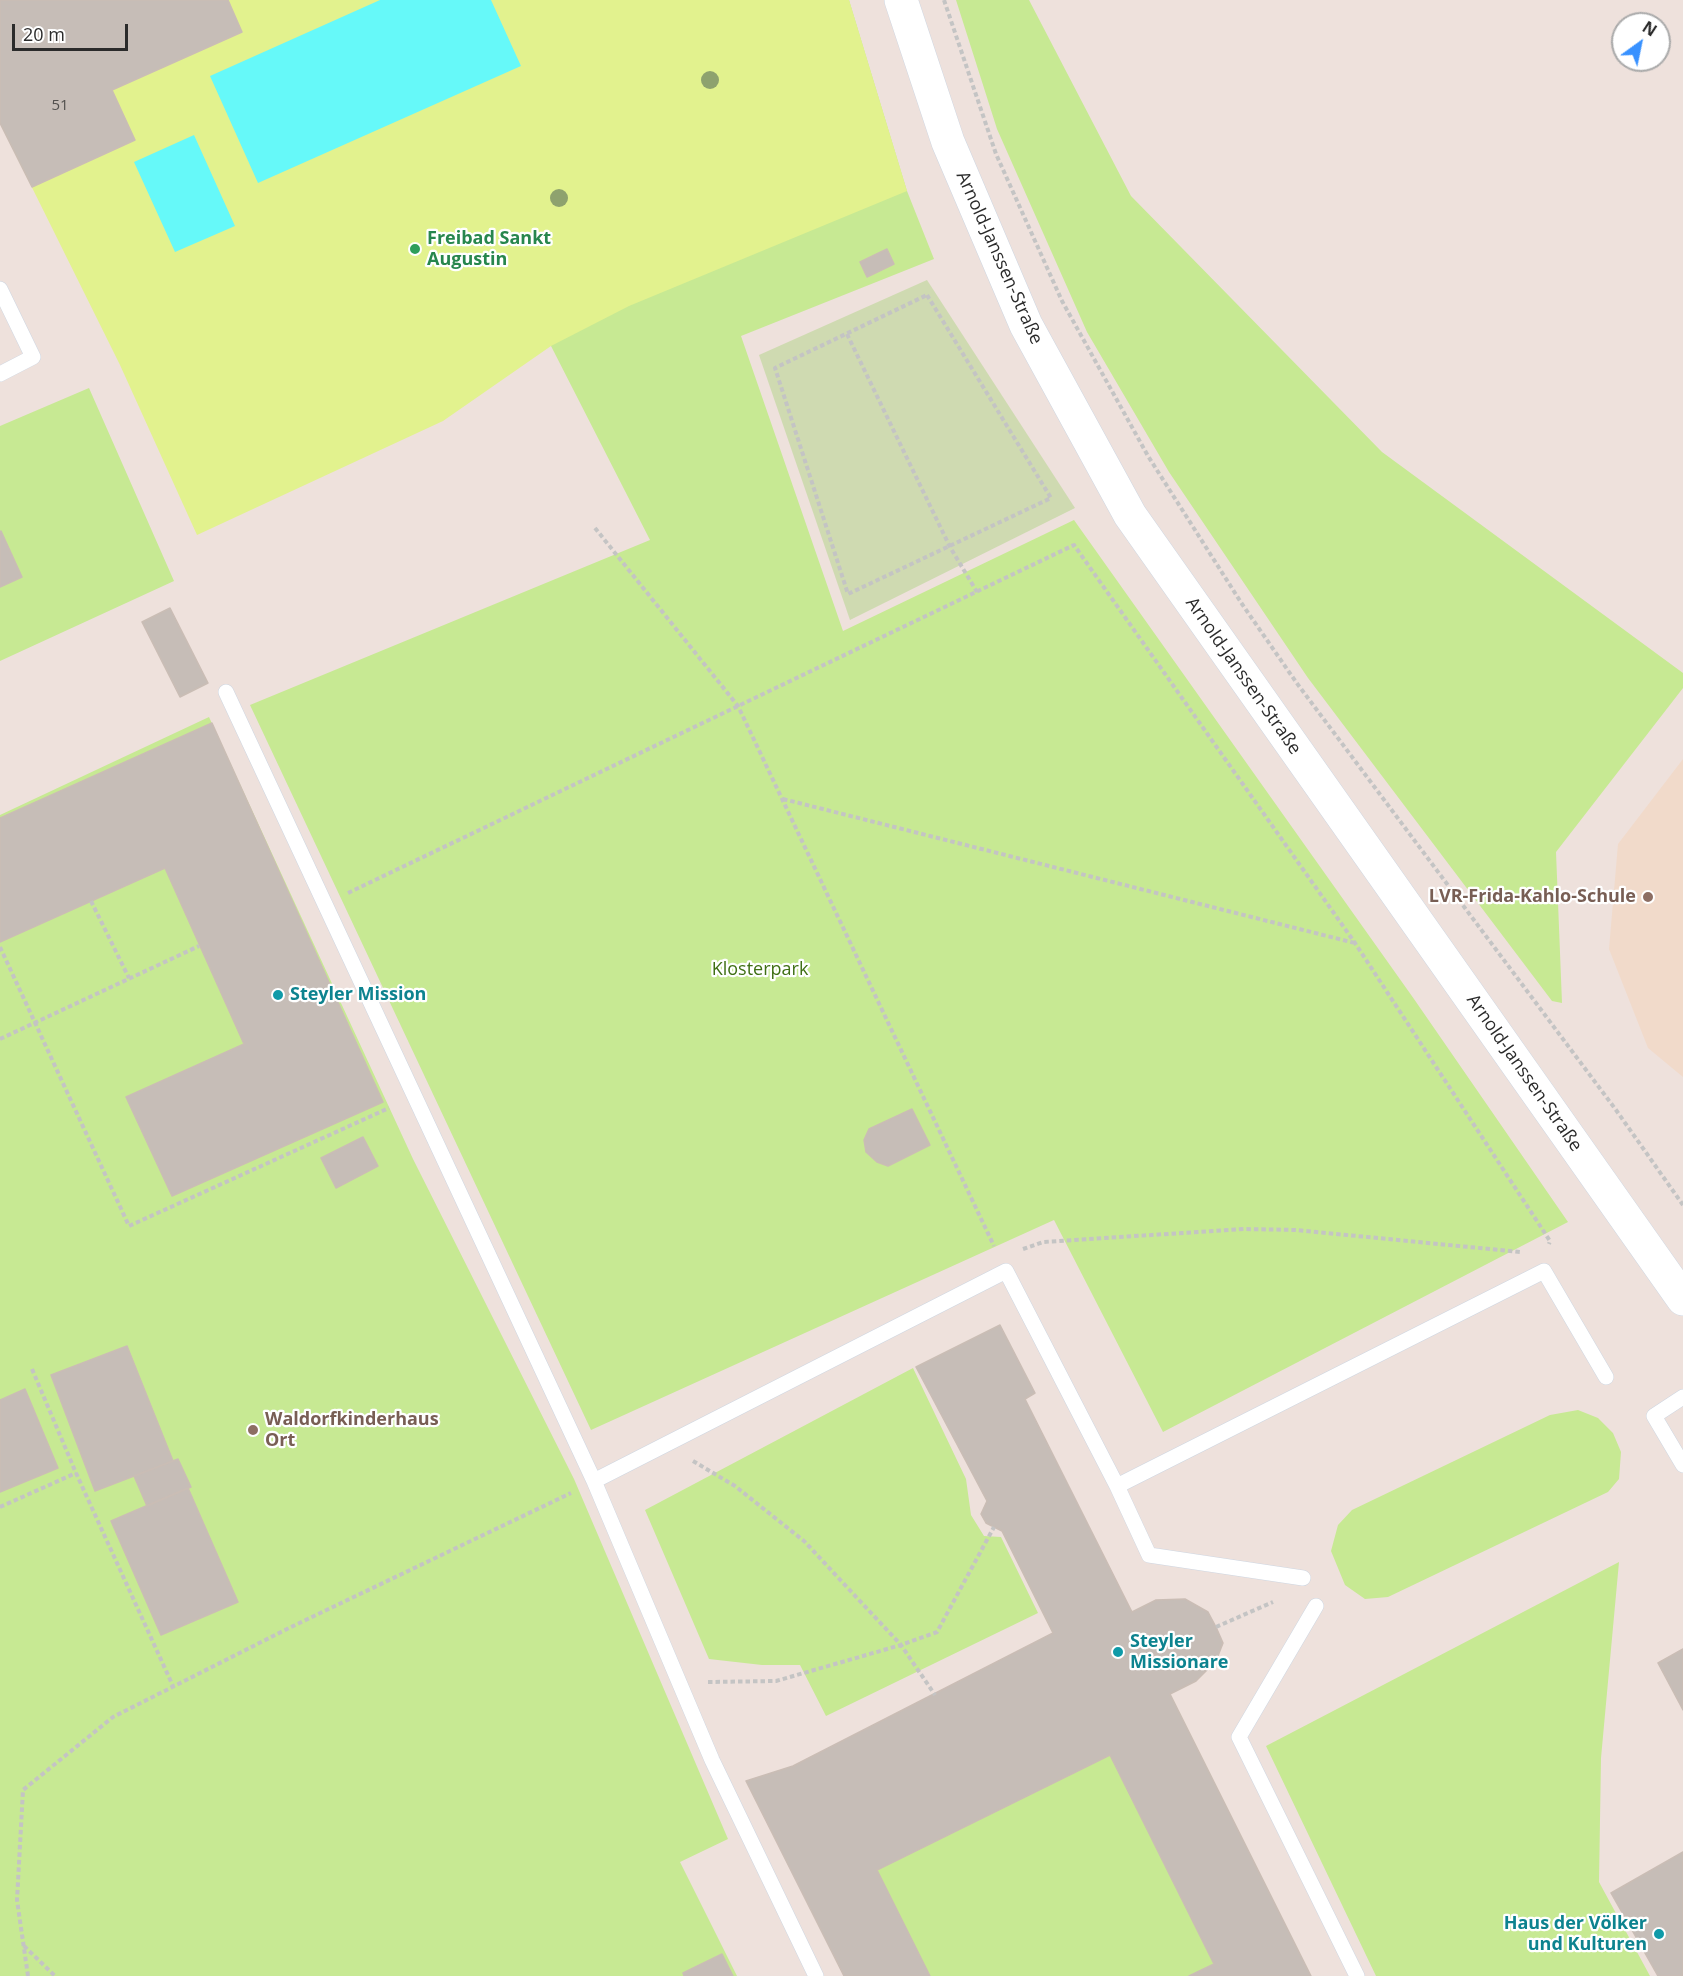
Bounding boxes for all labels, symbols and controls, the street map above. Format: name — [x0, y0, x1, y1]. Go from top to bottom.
scale bar — [15, 12, 130, 50]
north arrow — [1611, 12, 1671, 72]
text: N — [1638, 16, 1661, 41]
text: 20 m — [23, 22, 65, 46]
house number: 51 — [51, 97, 69, 115]
street label: Arnold-Janssen-Straße — [951, 168, 1047, 348]
place label: Freibad Sankt Augustin — [427, 228, 551, 270]
marker: Freibad Sankt Augustin — [408, 242, 422, 256]
street label: Arnold-Janssen-Straße — [1181, 593, 1305, 759]
place label: LVR-Frida-Kahlo-Schule — [1429, 886, 1636, 908]
marker: LVR-Frida-Kahlo-Schule — [1641, 890, 1655, 904]
park label: Klosterpark — [712, 959, 808, 981]
place label: Steyler Mission — [290, 984, 426, 1006]
marker: Steyler Mission — [271, 988, 285, 1002]
street label: Arnold-Janssen-Straße — [1462, 990, 1586, 1156]
place label: Waldorfkinderhaus Ort — [265, 1409, 439, 1452]
marker: Waldorfkinderhaus Ort — [246, 1423, 260, 1437]
place label: Steyler Missionare — [1130, 1631, 1229, 1674]
marker: Steyler Missionare — [1111, 1645, 1125, 1659]
place label: Haus der Völker und Kulturen — [1504, 1913, 1647, 1956]
marker: Haus der Völker und Kulturen — [1652, 1927, 1666, 1941]

